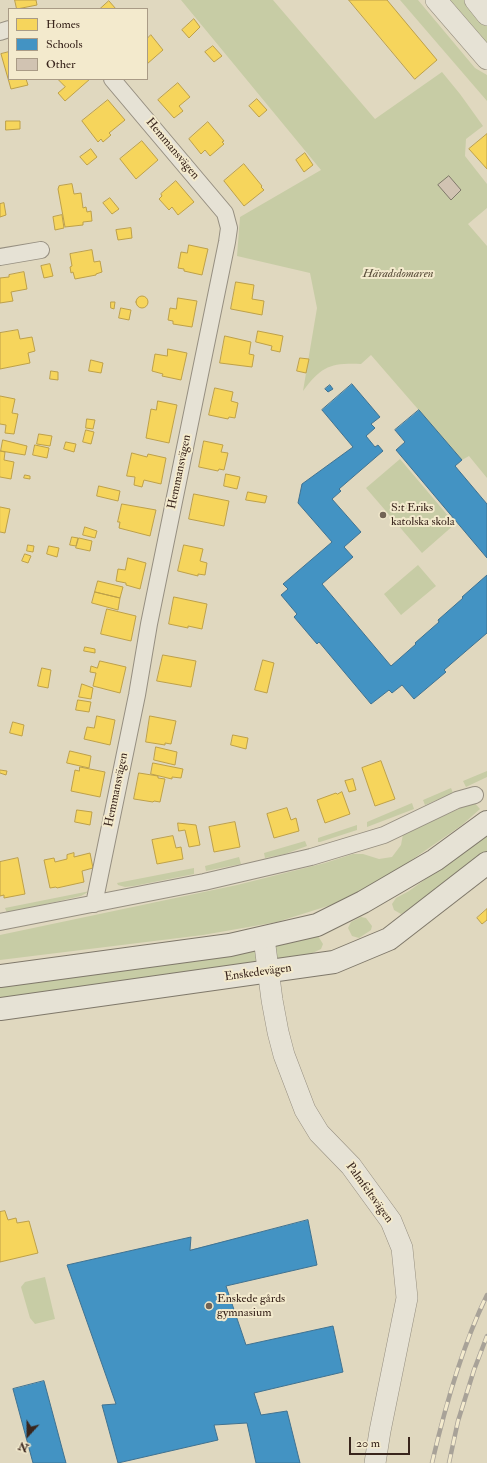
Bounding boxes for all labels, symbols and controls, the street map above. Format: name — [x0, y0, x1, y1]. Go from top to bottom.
legend — [8, 8, 148, 80]
text: Homes — [46, 17, 80, 32]
text: Schools — [46, 37, 83, 52]
text: Other — [46, 57, 75, 72]
street label: Hemmansvägen — [142, 115, 202, 183]
park label: Häradsdomaren — [363, 267, 433, 281]
street label: Hemmansvägen — [165, 433, 195, 511]
place label: S:t Eriks katolska skola — [391, 501, 455, 529]
marker: S:t Eriks katolska skola — [378, 510, 388, 520]
street label: Hemmansvägen — [102, 751, 132, 829]
street label: Enskedevägen — [224, 961, 292, 985]
street label: Palmfeltsvägen — [342, 1160, 396, 1226]
place label: Enskede gårds gymnasium — [217, 1292, 285, 1320]
marker: Enskede gårds gymnasium — [204, 1301, 214, 1311]
north arrow — [8, 1415, 48, 1455]
scale bar — [351, 1429, 412, 1455]
text: 20 m — [356, 1436, 380, 1451]
text: N — [17, 1439, 30, 1455]

